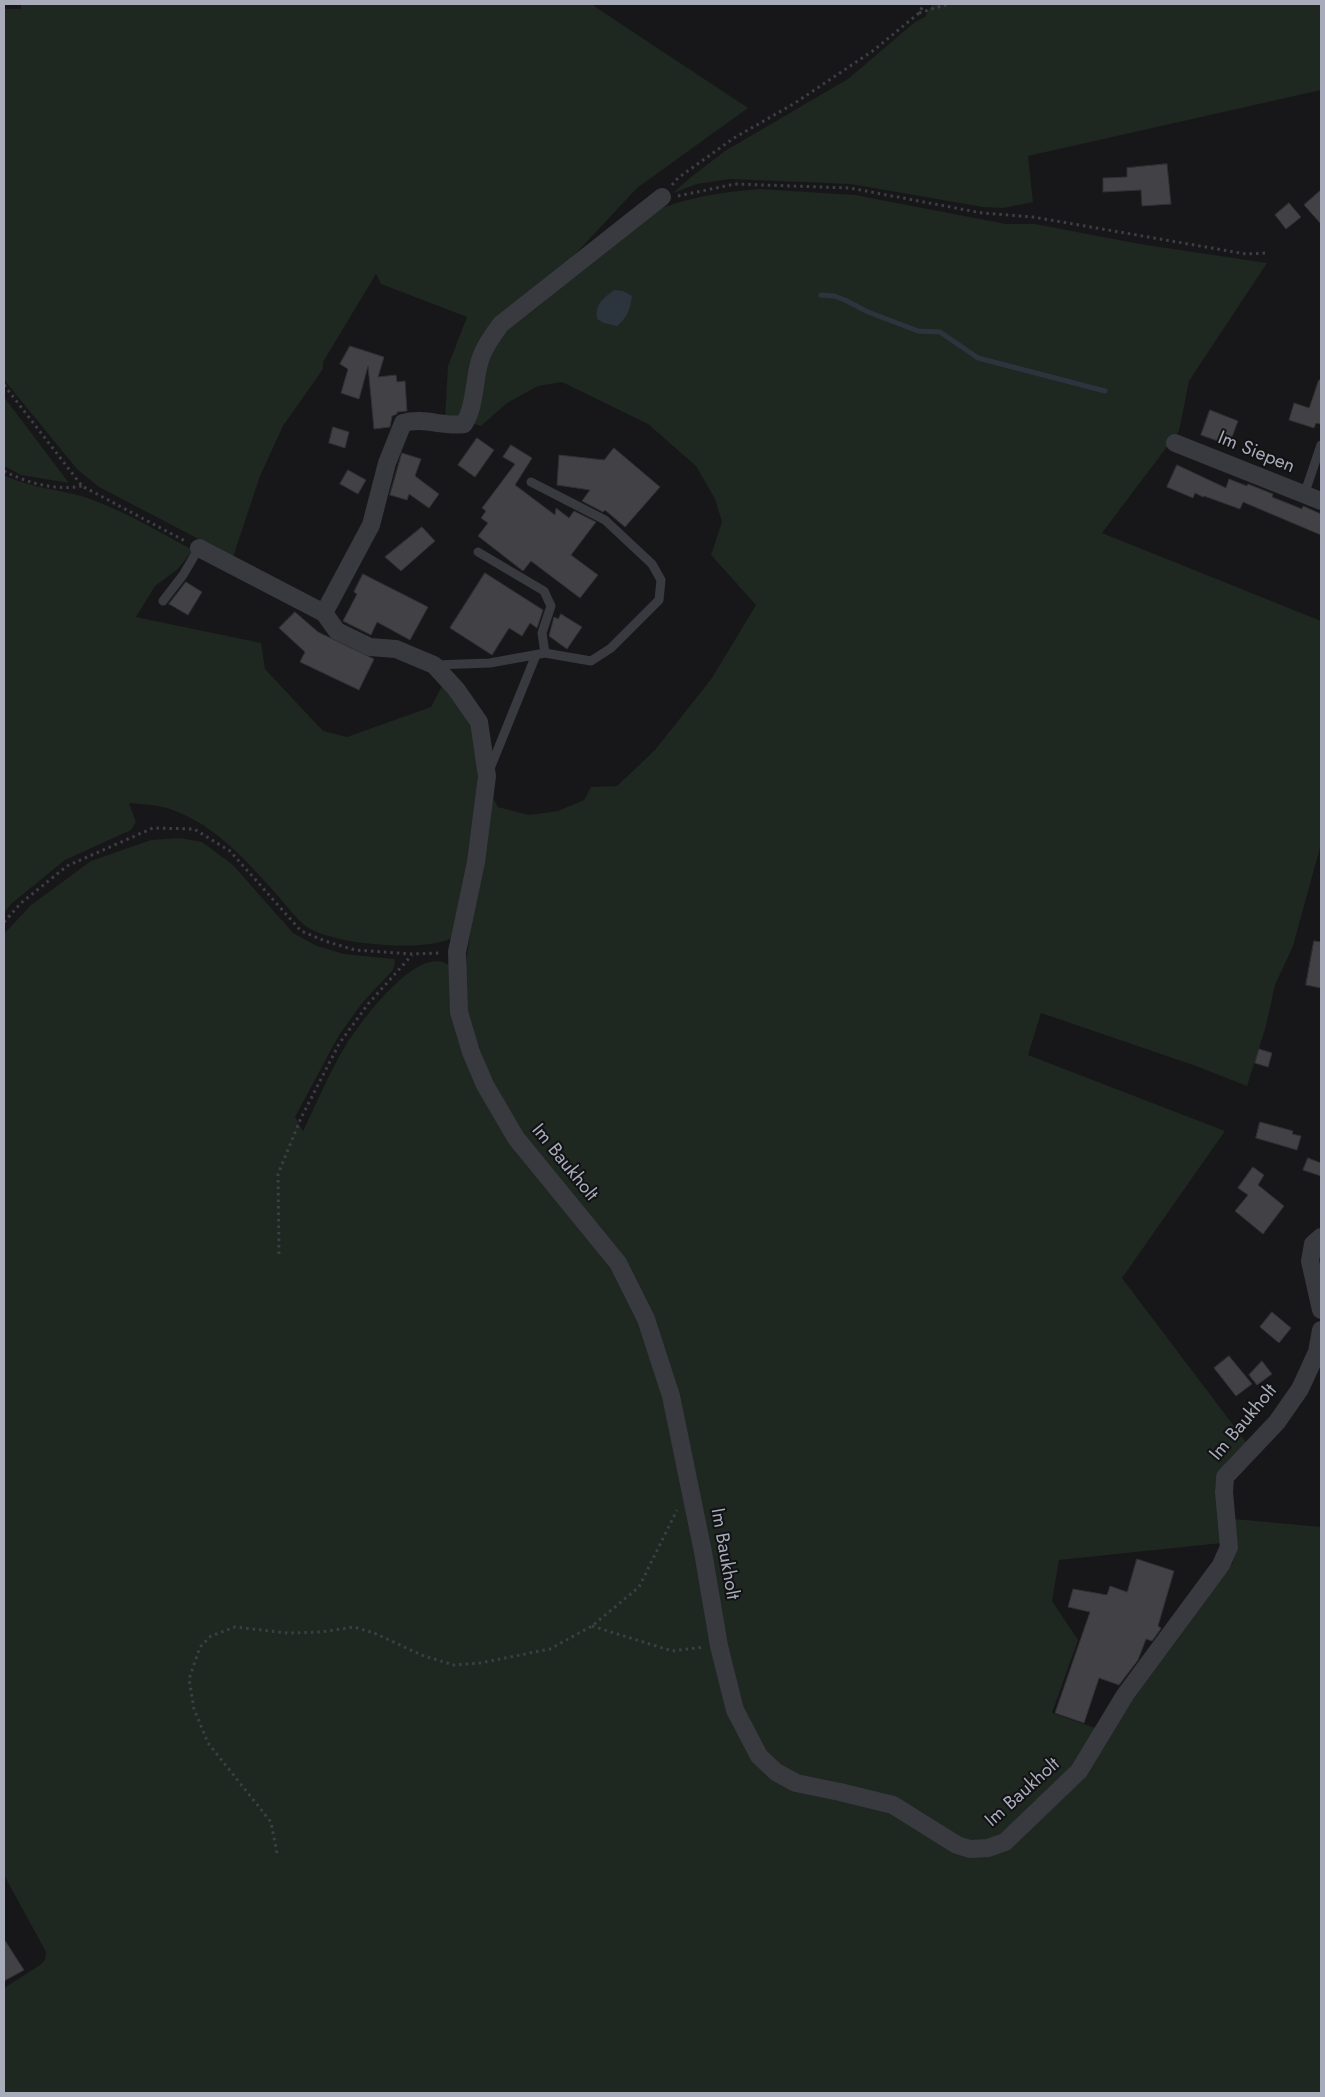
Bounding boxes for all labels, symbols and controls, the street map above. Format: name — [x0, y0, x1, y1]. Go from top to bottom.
street label: Im Siepen — [1214, 427, 1298, 479]
street label: Im Baukholt — [526, 1120, 602, 1206]
street label: Im Baukholt — [1206, 1380, 1282, 1466]
street label: Im Baukholt — [705, 1506, 743, 1602]
street label: Im Baukholt — [981, 1754, 1065, 1832]

